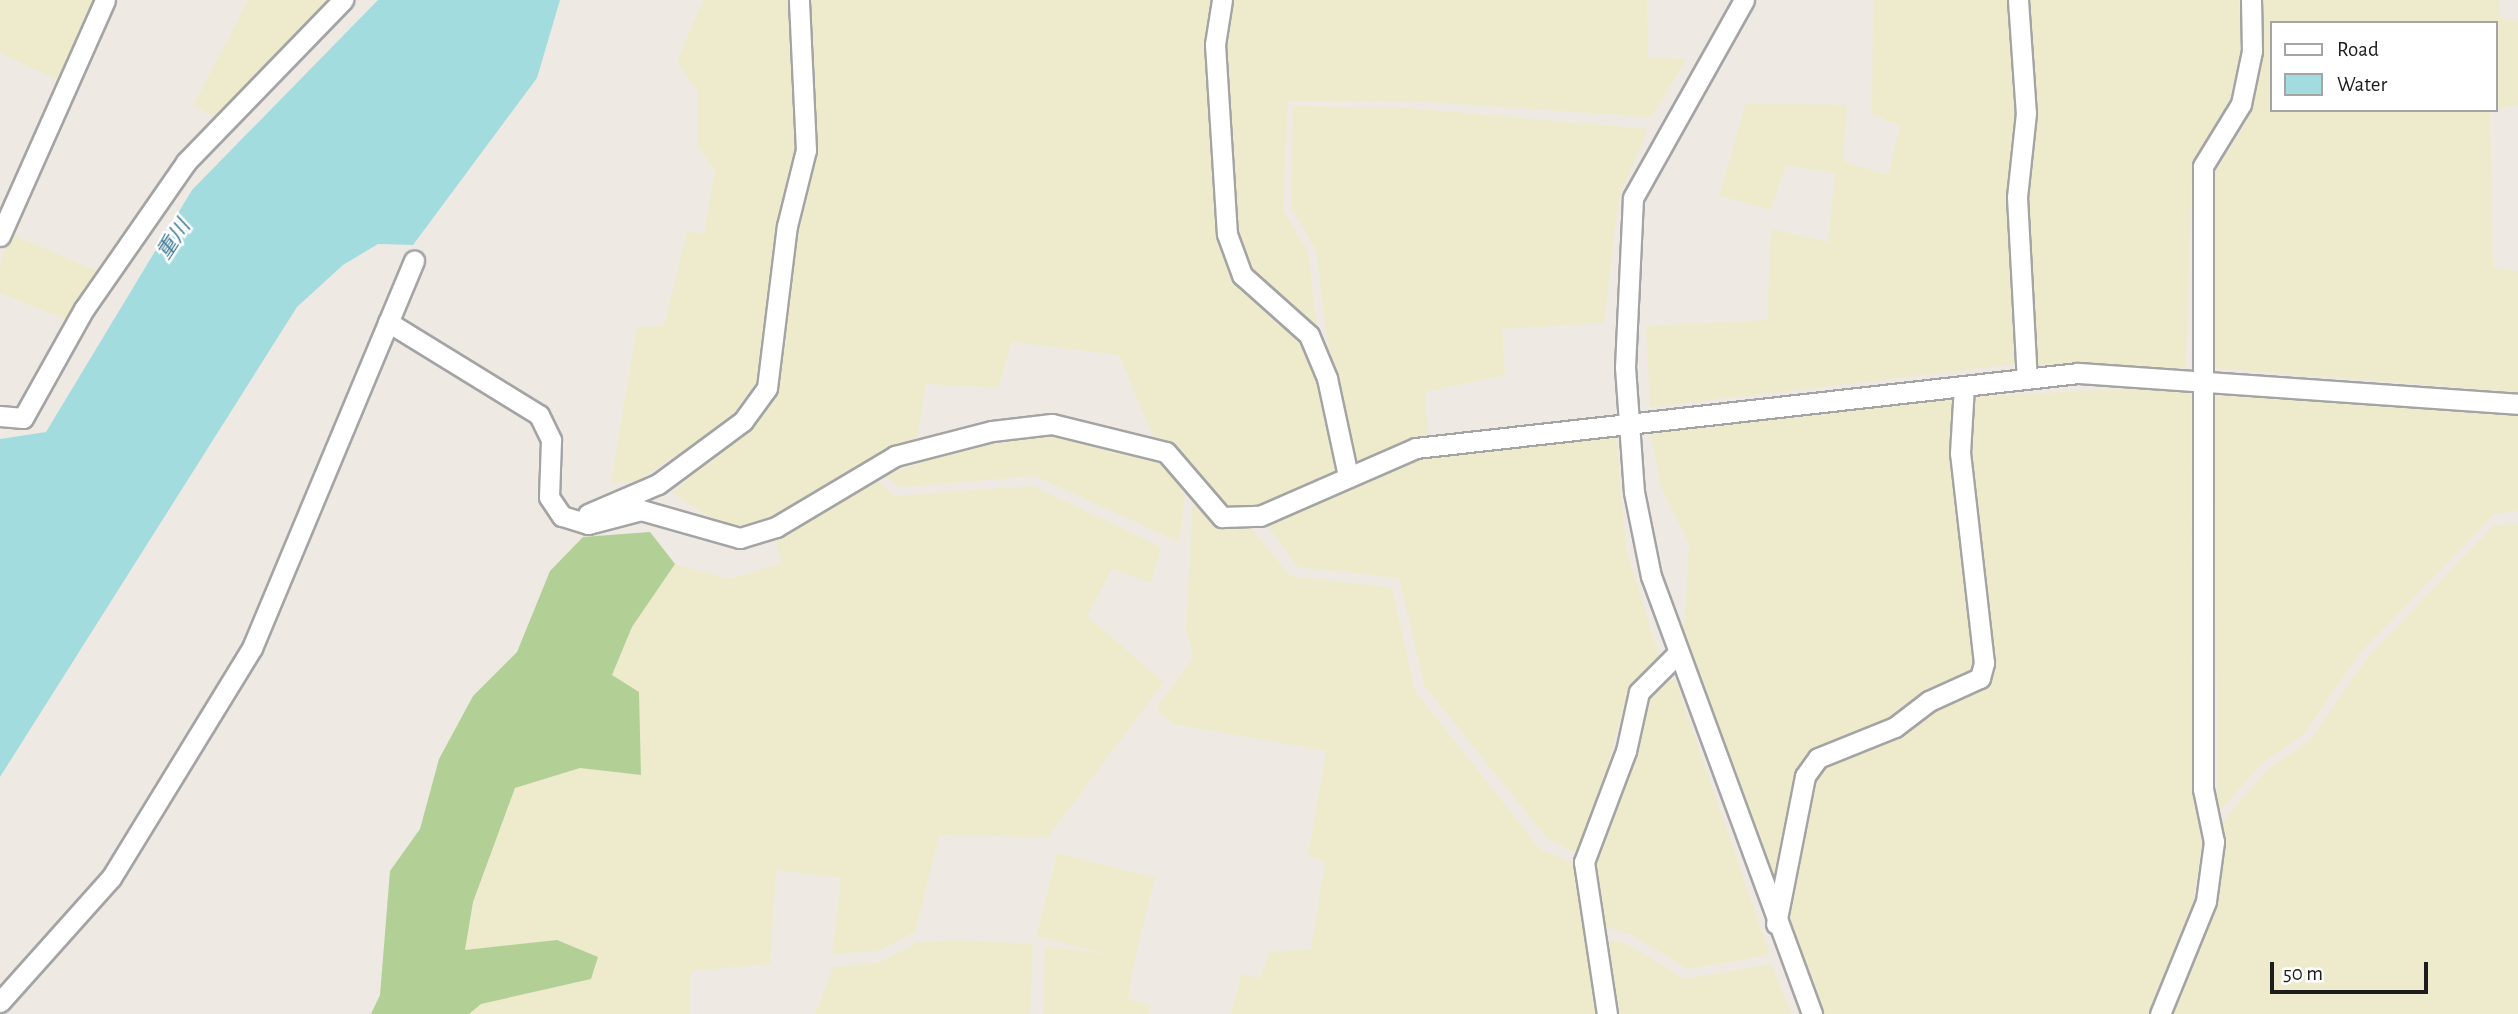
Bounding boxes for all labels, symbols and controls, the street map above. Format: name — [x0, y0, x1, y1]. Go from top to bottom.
legend — [2270, 21, 2497, 112]
text: Road — [2337, 39, 2379, 60]
text: Water — [2337, 74, 2387, 95]
water label: 重川 — [152, 216, 196, 264]
scale bar — [2273, 948, 2430, 992]
text: 50 m — [2283, 963, 2323, 984]

